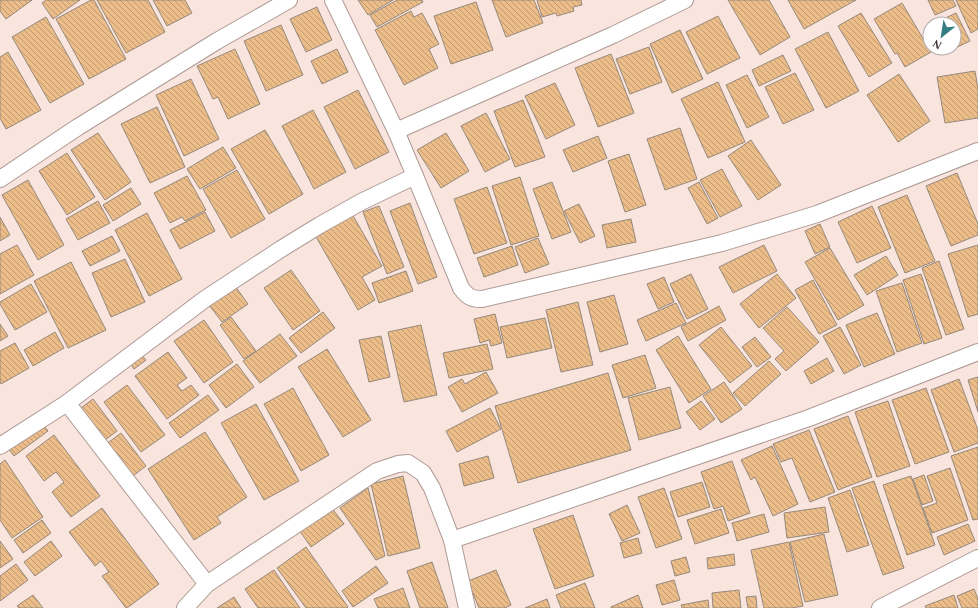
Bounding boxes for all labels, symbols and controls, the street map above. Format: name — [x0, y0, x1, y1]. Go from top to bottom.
north arrow — [922, 16, 962, 56]
text: N — [931, 37, 943, 52]

